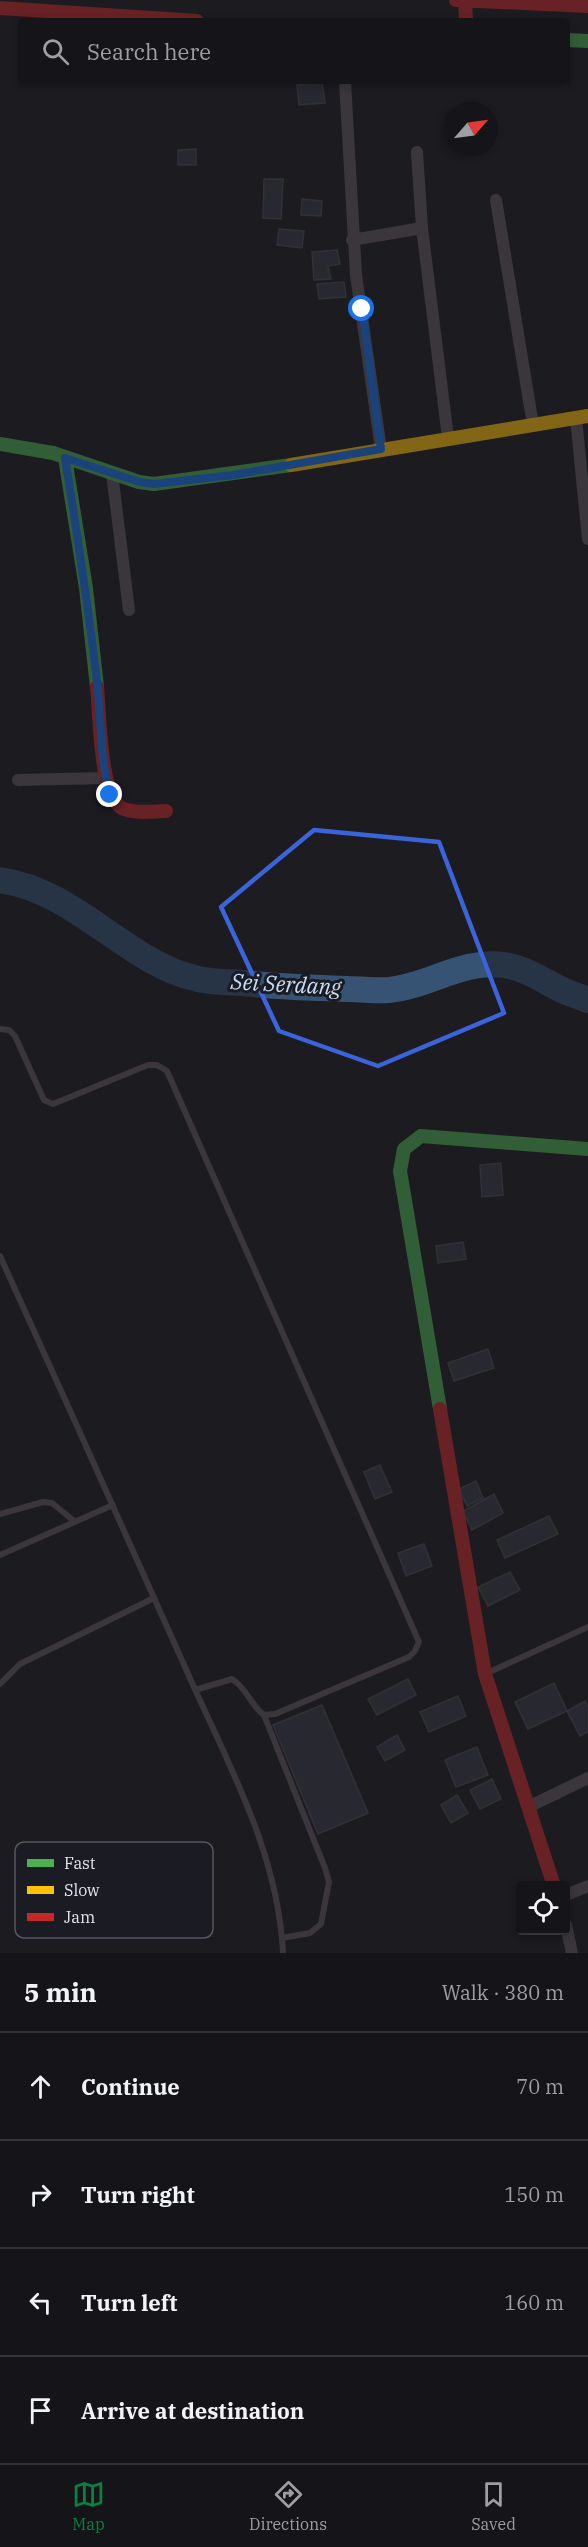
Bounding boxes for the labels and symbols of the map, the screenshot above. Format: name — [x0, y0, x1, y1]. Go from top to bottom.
north arrow — [444, 102, 498, 156]
route start — [348, 295, 374, 321]
route end — [96, 781, 122, 807]
water label: Sei Serdang — [229, 966, 343, 1001]
legend — [15, 1842, 213, 1938]
text: Fast — [64, 1853, 96, 1873]
text: Slow — [64, 1880, 100, 1900]
text: Jam — [64, 1907, 95, 1927]

